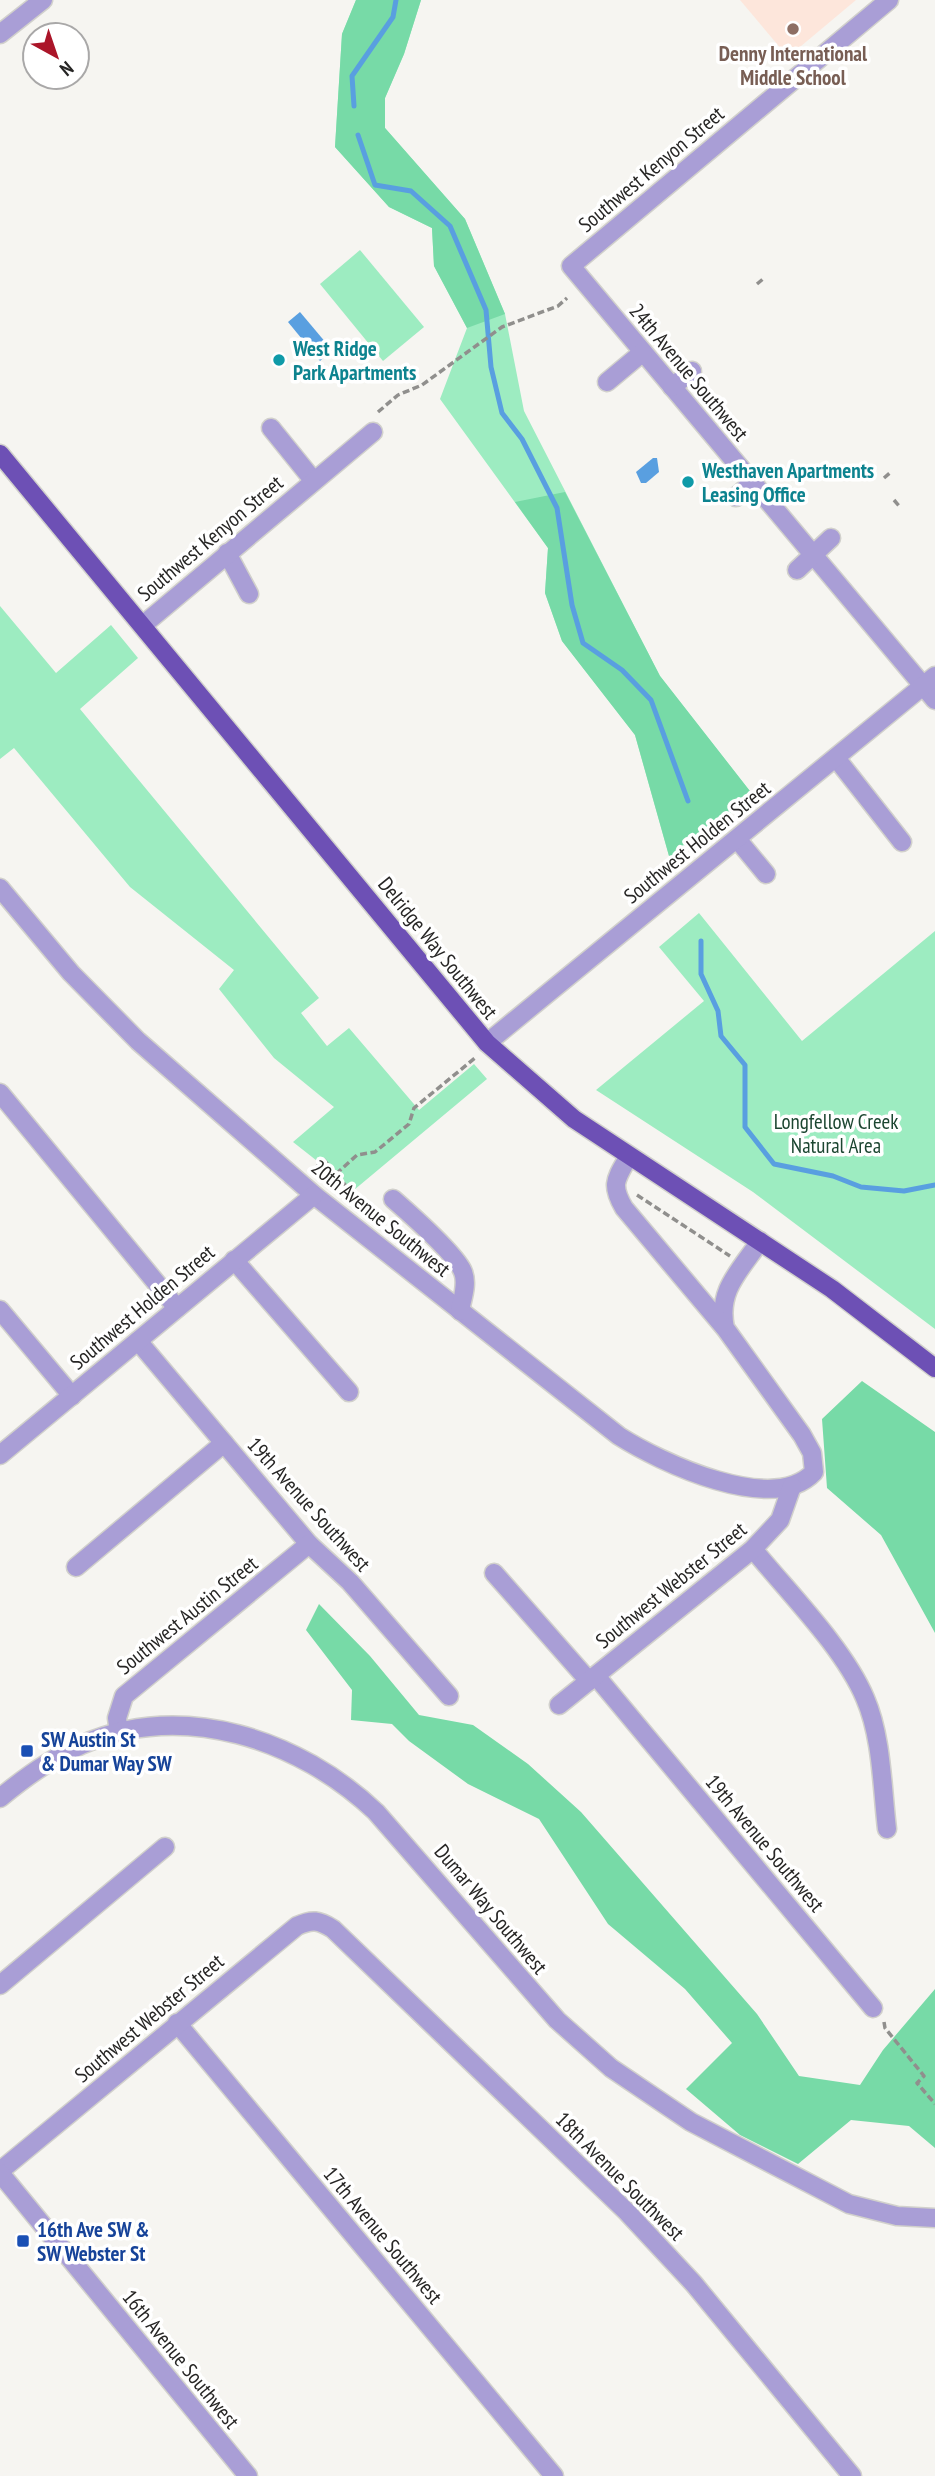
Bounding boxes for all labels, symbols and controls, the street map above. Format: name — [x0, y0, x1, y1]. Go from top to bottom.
north arrow — [21, 21, 91, 91]
marker: Denny International Middle School — [785, 21, 801, 37]
place label: Denny International Middle School — [719, 40, 868, 91]
text: N — [55, 57, 79, 82]
street label: Southwest Kenyon Street — [573, 100, 730, 238]
street label: 24th Avenue Southwest — [624, 298, 755, 446]
place label: West Ridge Park Apartments — [292, 335, 416, 386]
marker: West Ridge Park Apartments — [271, 352, 287, 368]
place label: Westhaven Apartments Leasing Office — [701, 457, 874, 508]
street label: Southwest Kenyon Street — [132, 469, 289, 607]
marker: Westhaven Apartments Leasing Office — [680, 474, 696, 490]
street label: Southwest Holden Street — [618, 775, 776, 909]
street label: Delridge Way Southwest — [372, 871, 504, 1025]
park label: Longfellow Creek Natural Area — [774, 1108, 898, 1159]
street label: 20th Avenue Southwest — [306, 1154, 456, 1283]
street label: Southwest Holden Street — [64, 1238, 220, 1375]
street label: 19th Avenue Southwest — [242, 1431, 376, 1577]
street label: Southwest Webster Street — [590, 1516, 752, 1654]
street label: Southwest Austin Street — [111, 1550, 263, 1680]
place label: SW Austin St & Dumar Way SW — [41, 1726, 173, 1777]
marker: SW Austin St & Dumar Way SW — [19, 1743, 35, 1759]
street label: 19th Avenue Southwest — [700, 1769, 831, 1917]
street label: Dumar Way Southwest — [429, 1838, 553, 1980]
street label: Southwest Webster Street — [69, 1948, 229, 2088]
street label: 18th Avenue Southwest — [550, 2106, 690, 2246]
street label: 17th Avenue Southwest — [318, 2161, 448, 2309]
place label: 16th Ave SW & SW Webster St — [37, 2216, 149, 2267]
marker: 16th Ave SW & SW Webster St — [15, 2233, 31, 2249]
street label: 16th Avenue Southwest — [117, 2284, 246, 2434]

